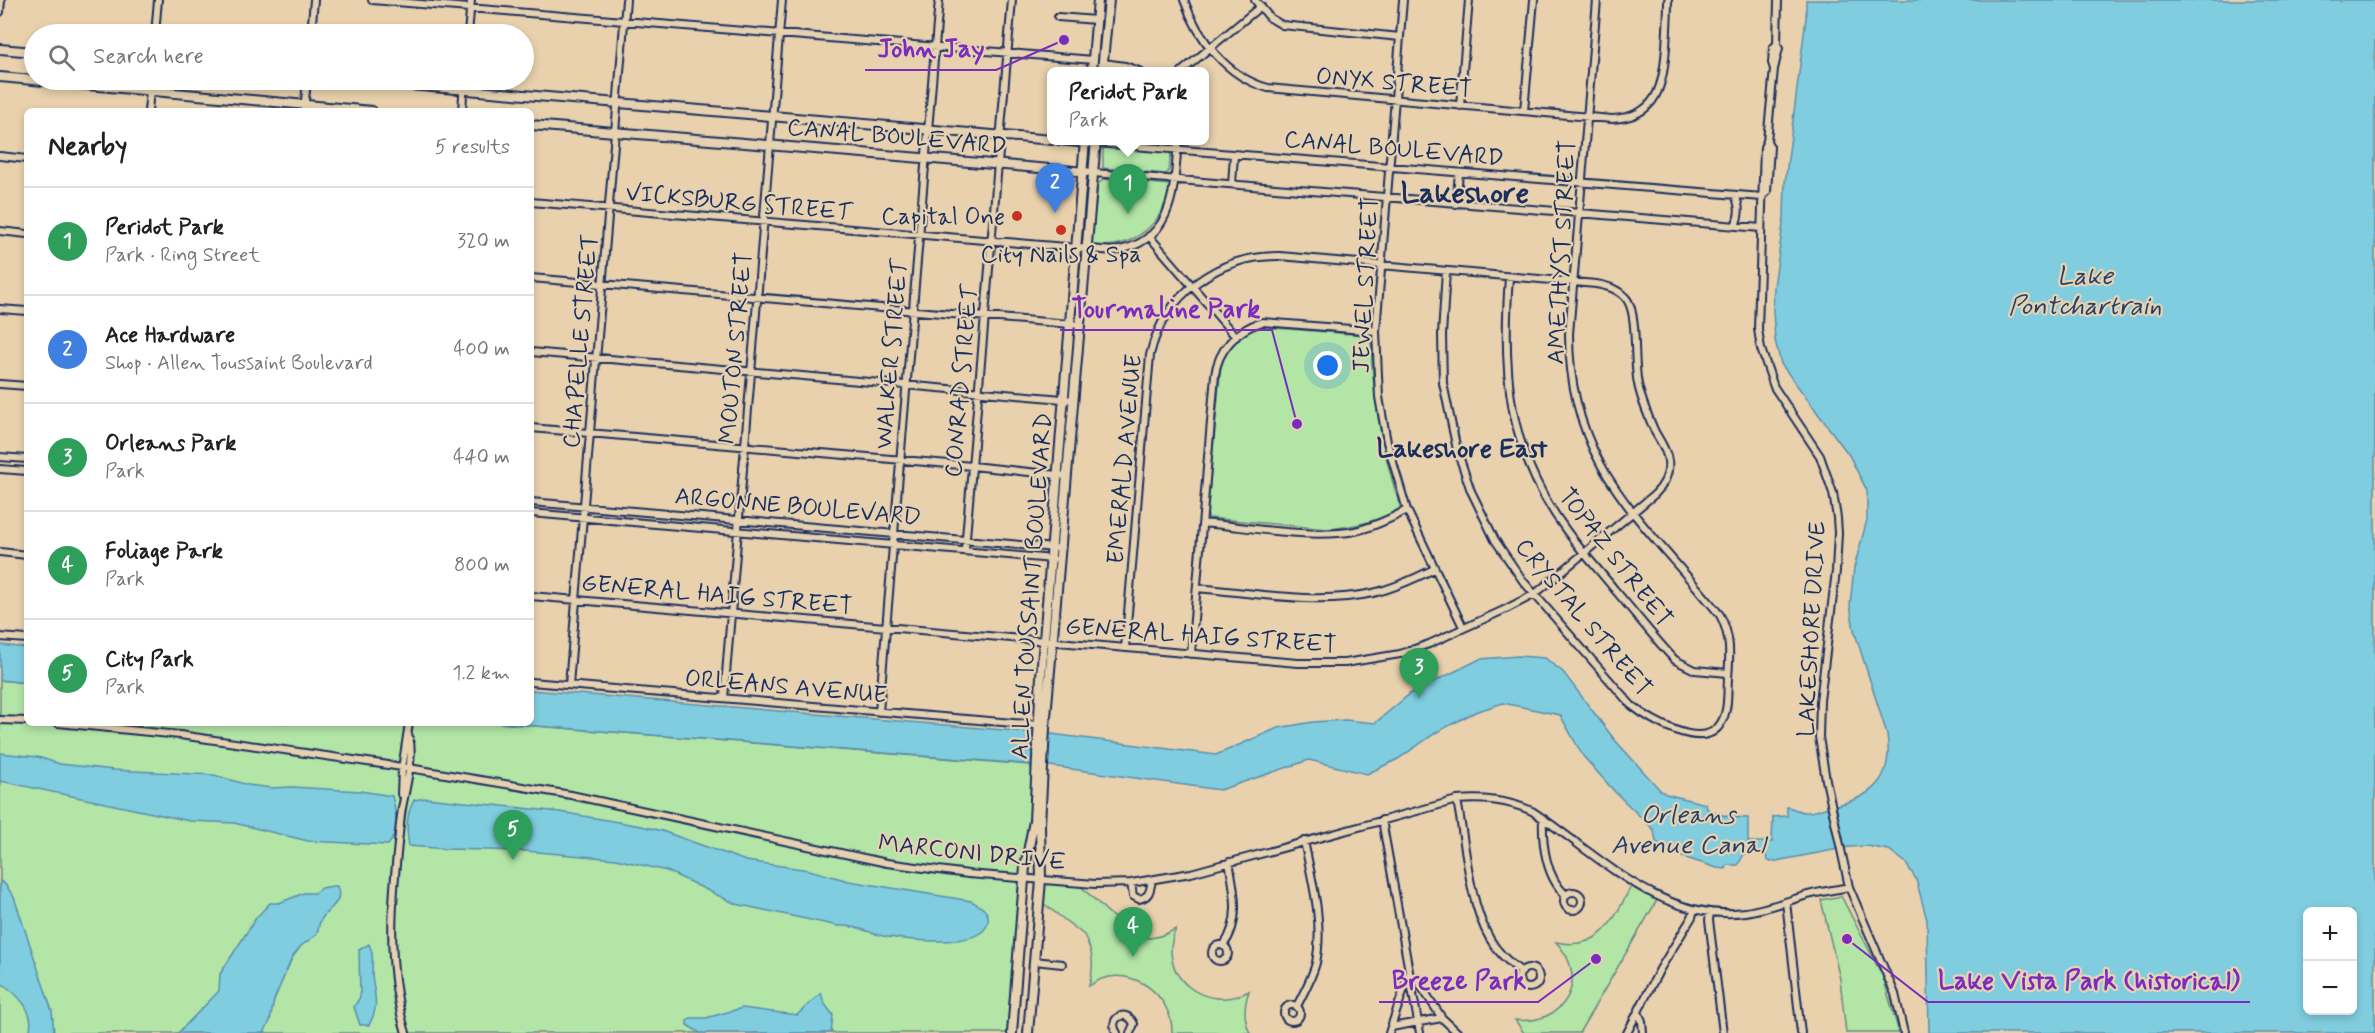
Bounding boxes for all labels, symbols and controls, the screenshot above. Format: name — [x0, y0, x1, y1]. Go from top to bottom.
search box — [24, 24, 534, 90]
callout: John Jay — [865, 26, 996, 70]
text: John Jay — [877, 33, 985, 67]
icon: search — [45, 41, 78, 74]
text: Search here — [93, 43, 204, 71]
street label: ONYX STREET — [1315, 61, 1473, 106]
popup — [1047, 67, 1209, 145]
text: Peridot Park — [1069, 79, 1187, 107]
text: Park — [1069, 107, 1108, 134]
street label: CANAL BOULEVARD — [786, 112, 1008, 163]
street label: CANAL BOULEVARD — [1283, 124, 1505, 175]
text: Nearby — [48, 130, 127, 164]
text: 5 results — [435, 134, 510, 161]
street label: AMETHYST STREET — [1541, 139, 1584, 365]
pin: 2 — [1036, 164, 1074, 213]
pin: 1 — [1108, 164, 1148, 214]
district label: Lakeshore — [1401, 174, 1529, 213]
street label: VICKSBURG STREET — [624, 178, 854, 229]
street label: JEWEL STREET — [1346, 196, 1387, 374]
place label: Capital One — [881, 202, 1005, 233]
marker: Capital One — [1010, 209, 1024, 223]
text: Peridot Park — [105, 214, 224, 242]
marker: City Nails & Spa — [1054, 223, 1068, 237]
text: 1 — [63, 228, 72, 255]
text: 320 m — [457, 228, 510, 255]
street label: CHAPELLE STREET — [557, 233, 606, 449]
place label: City Nails & Spa — [980, 240, 1142, 271]
text: Park · Ring Street — [105, 242, 260, 269]
street label: MOUTON STREET — [713, 251, 760, 445]
street label: WALKER STREET — [869, 257, 916, 451]
water label: Lake Pontchartrain — [2008, 260, 2162, 324]
street label: CONRAD STREET — [939, 283, 986, 479]
callout: Tourmaline Park — [1060, 286, 1272, 330]
text: Tourmaline Park — [1072, 293, 1260, 327]
text: Ace Hardware — [105, 322, 235, 350]
text: 2 — [63, 336, 72, 363]
text: 400 m — [454, 336, 510, 363]
text: Shop · Allen Toussaint Boulevard — [105, 350, 373, 377]
your location — [1313, 351, 1342, 380]
street label: EMERALD AVENUE — [1101, 353, 1150, 565]
street label: ALLEN TOUSSAINT BOULEVARD — [1005, 412, 1060, 760]
text: Orleans Park — [105, 430, 236, 458]
district label: Lakeshore East — [1377, 432, 1548, 467]
text: 3 — [63, 444, 72, 471]
text: 440 m — [453, 444, 510, 471]
text: Park — [105, 458, 145, 485]
street label: ARGONNE BOULEVARD — [673, 481, 922, 534]
street label: TOPAZ STREET — [1551, 482, 1679, 634]
street label: LAKESHORE DRIVE — [1791, 520, 1834, 738]
street label: CRYSTAL STREET — [1507, 532, 1658, 704]
text: Foliage Park — [105, 538, 223, 566]
text: 4 — [62, 552, 73, 579]
text: 800 m — [454, 552, 510, 579]
text: Park — [105, 566, 145, 593]
street label: GENERAL HAIG STREET — [580, 568, 854, 623]
street label: GENERAL HAIG STREET — [1064, 612, 1338, 661]
text: City Park — [105, 646, 194, 674]
pin: 3 — [1400, 648, 1438, 698]
text: 5 — [62, 660, 74, 687]
text: 1.2 km — [453, 660, 510, 687]
street label: ORLEANS AVENUE — [684, 663, 888, 712]
text: Park — [105, 674, 145, 701]
water label: Orleans Avenue Canal — [1611, 799, 1769, 863]
pin: 5 — [494, 810, 532, 860]
street label: MARCONI DRIVE — [877, 828, 1067, 879]
map controls — [2303, 907, 2357, 1015]
button: + — [2303, 907, 2357, 961]
pin: 4 — [1114, 908, 1152, 957]
callout: Breeze Park — [1379, 958, 1538, 1002]
callout: Lake Vista Park (historical) — [1928, 958, 2250, 1002]
button: − — [2303, 961, 2357, 1015]
text: Breeze Park — [1392, 965, 1526, 999]
text: Lake Vista Park (historical) — [1938, 965, 2241, 999]

